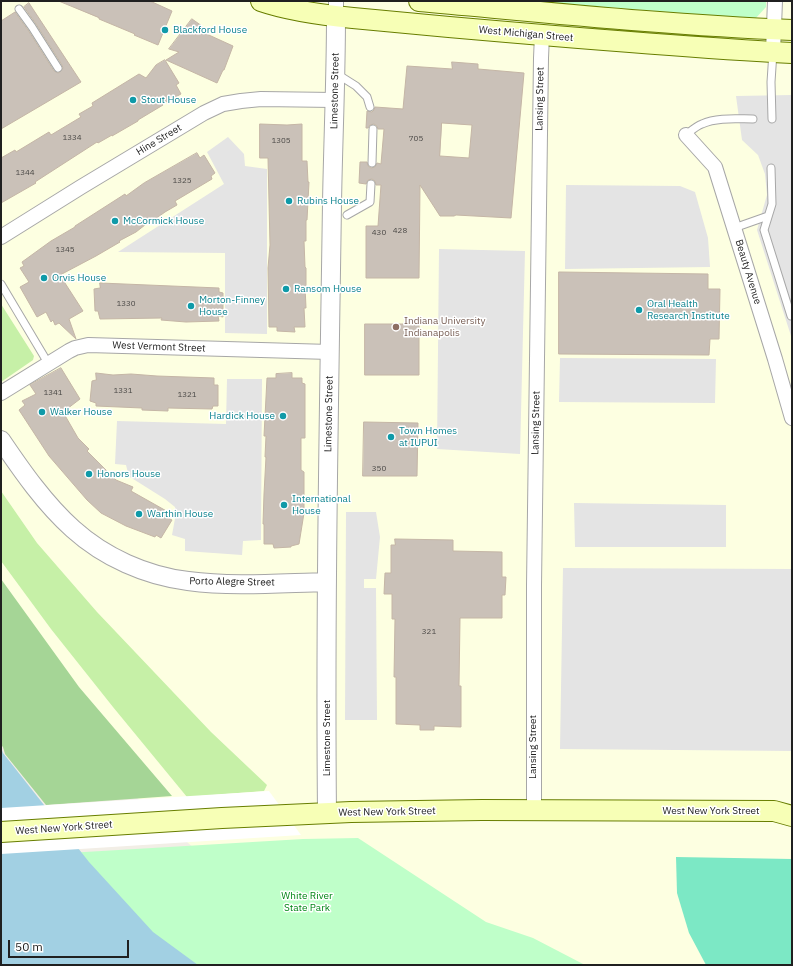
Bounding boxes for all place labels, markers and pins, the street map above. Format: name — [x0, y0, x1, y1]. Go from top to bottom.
place label: Blackford House — [173, 24, 247, 36]
marker: Blackford House — [160, 25, 170, 35]
place label: Stout House — [141, 94, 196, 106]
marker: Stout House — [128, 95, 138, 105]
place label: Rubins House — [297, 195, 359, 207]
marker: Rubins House — [284, 196, 294, 206]
place label: McCormick House — [123, 215, 204, 227]
marker: McCormick House — [110, 216, 120, 226]
place label: Orvis House — [52, 272, 106, 284]
marker: Orvis House — [39, 273, 49, 283]
place label: Ransom House — [294, 283, 362, 295]
marker: Ransom House — [281, 284, 291, 294]
place label: Morton-Finney House — [199, 294, 265, 318]
place label: Oral Health Research Institute — [647, 298, 730, 322]
marker: Morton-Finney House — [186, 301, 196, 311]
marker: Oral Health Research Institute — [634, 305, 644, 315]
place label: Indiana University Indianapolis — [404, 315, 486, 338]
marker: Indiana University Indianapolis — [391, 322, 401, 332]
place label: Walker House — [50, 406, 112, 418]
marker: Walker House — [37, 407, 47, 417]
place label: Hardick House — [209, 410, 275, 422]
marker: Hardick House — [278, 411, 288, 421]
place label: Town Homes at IUPUI — [399, 425, 457, 448]
marker: Town Homes at IUPUI — [386, 432, 396, 442]
place label: Honors House — [97, 468, 161, 480]
marker: Honors House — [84, 469, 94, 479]
place label: International House — [292, 493, 351, 516]
marker: International House — [279, 500, 289, 510]
place label: Warthin House — [147, 508, 213, 520]
marker: Warthin House — [134, 509, 144, 519]

